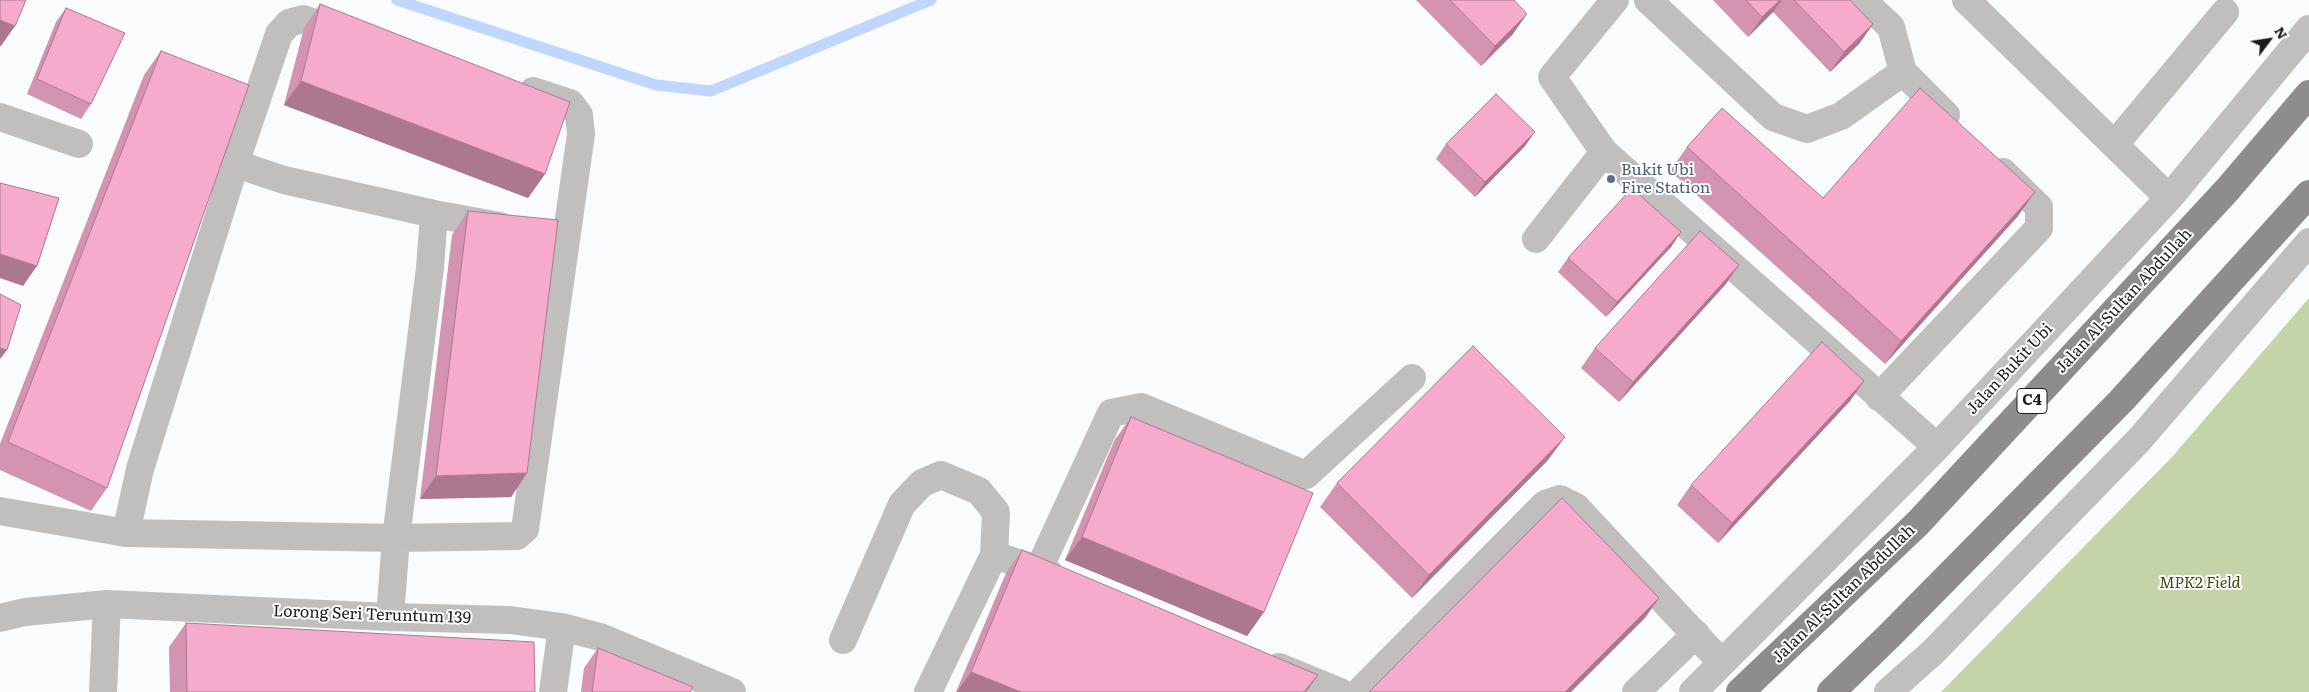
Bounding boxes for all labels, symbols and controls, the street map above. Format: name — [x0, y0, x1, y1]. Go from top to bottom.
north arrow — [2244, 15, 2294, 65]
text: N — [2270, 22, 2293, 42]
place label: Bukit Ubi Fire Station — [1621, 160, 1710, 198]
marker: Bukit Ubi Fire Station — [1605, 173, 1617, 185]
street label: Jalan Al-Sultan Abdullah — [2052, 225, 2196, 377]
street label: Jalan Bukit Ubi — [1963, 319, 2057, 419]
road number: C4 — [2017, 388, 2047, 414]
street label: Jalan Al-Sultan Abdullah — [1769, 521, 1919, 667]
park label: MPK2 Field — [2159, 573, 2241, 593]
street label: Lorong Seri Teruntum 139 — [273, 602, 471, 628]

